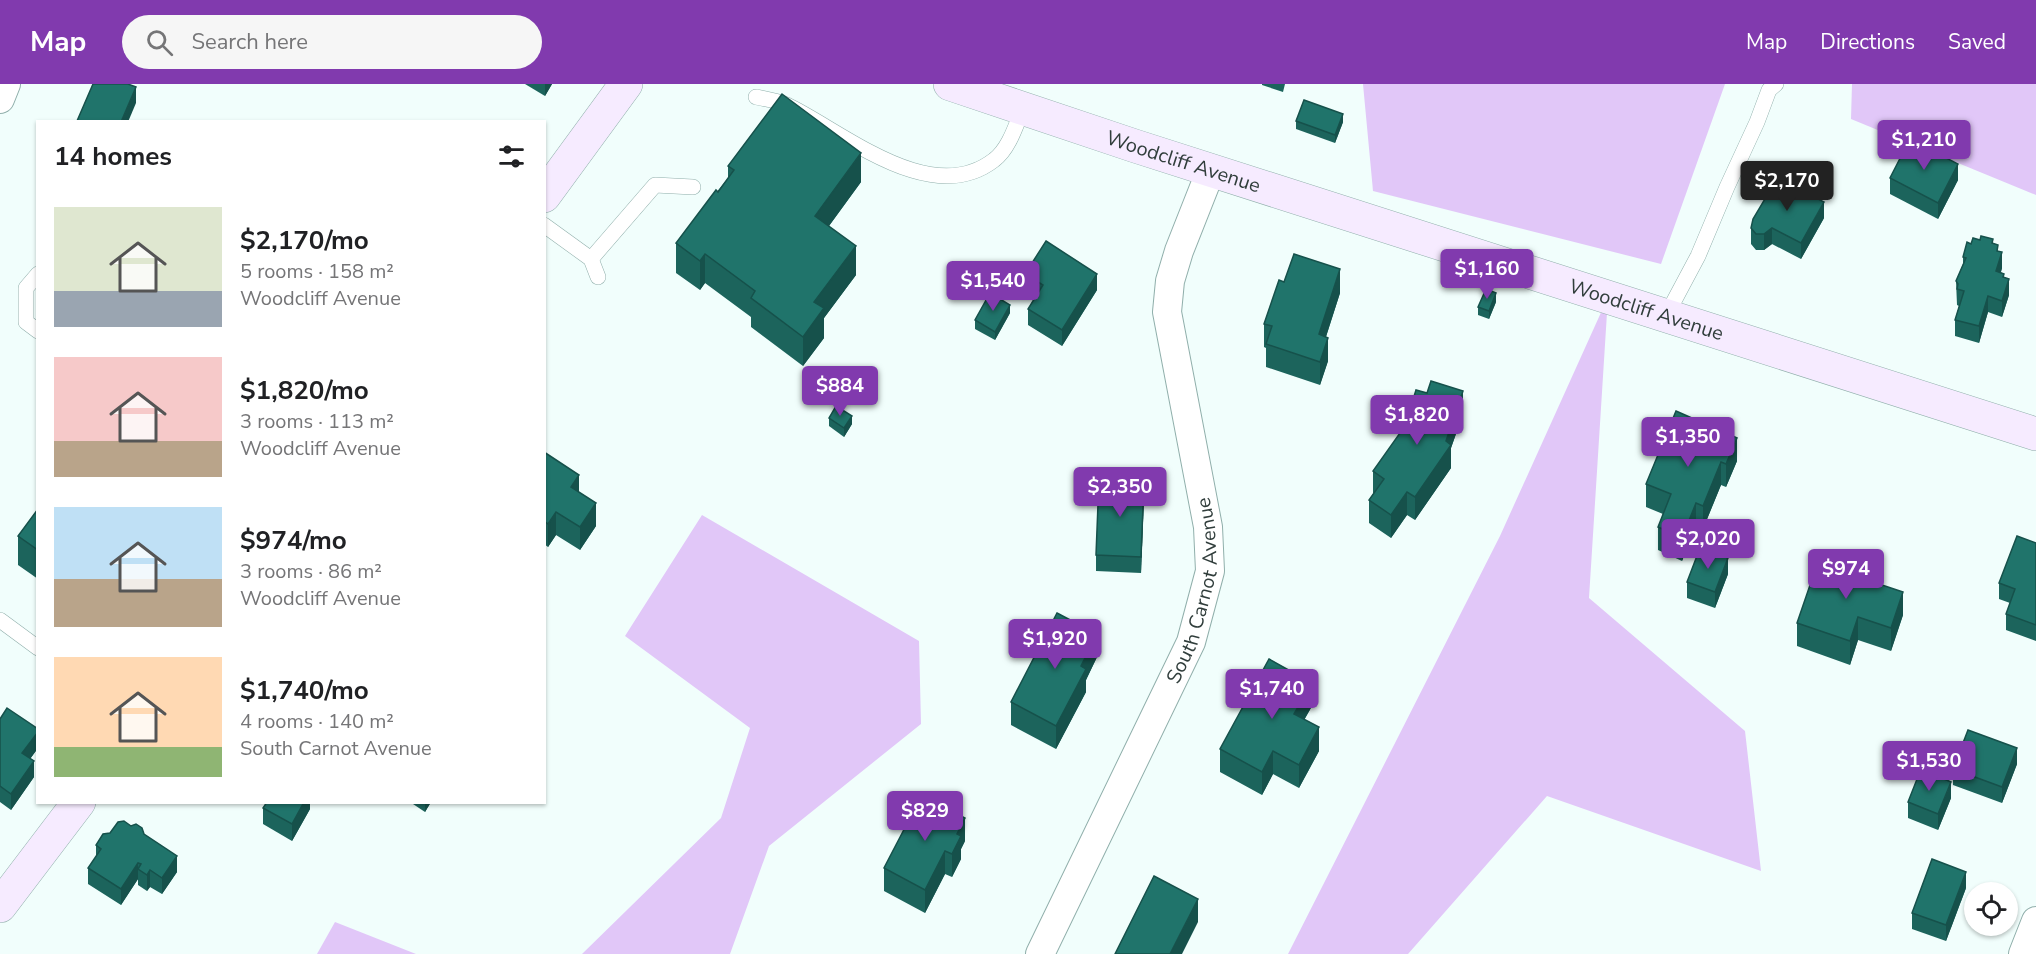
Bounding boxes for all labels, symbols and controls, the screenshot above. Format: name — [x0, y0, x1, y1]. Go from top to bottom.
search box — [122, 15, 542, 69]
text: Map — [30, 23, 86, 61]
icon: search — [143, 26, 176, 59]
text: Search here — [191, 27, 308, 57]
text: Map — [1746, 28, 1787, 56]
text: Directions — [1820, 28, 1915, 56]
text: Saved — [1948, 28, 2006, 56]
pin: $1,210 — [1875, 120, 1973, 171]
street label: Woodcliff Avenue — [1103, 124, 1264, 199]
text: $1,210 — [1892, 126, 1956, 153]
text: 14 homes — [54, 139, 172, 174]
icon: filters — [495, 140, 528, 173]
pin: $2,170 — [1738, 161, 1836, 212]
text: $2,170 — [1755, 167, 1819, 194]
text: $2,170/mo — [240, 223, 369, 258]
icon: home — [102, 231, 174, 303]
pin: $1,160 — [1438, 249, 1536, 300]
text: $1,160 — [1455, 255, 1519, 282]
text: 5 rooms · 158 m² — [240, 258, 394, 285]
pin: $1,540 — [944, 261, 1042, 312]
text: $1,540 — [961, 267, 1025, 294]
street label: Woodcliff Avenue — [1566, 273, 1727, 347]
text: Woodcliff Avenue — [240, 285, 401, 312]
pin: $884 — [804, 366, 876, 417]
text: $884 — [816, 372, 864, 399]
text: $1,820/mo — [240, 373, 369, 408]
icon: home — [102, 381, 174, 453]
pin: $1,820 — [1368, 395, 1466, 446]
text: $1,820 — [1385, 401, 1449, 428]
text: 3 rooms · 113 m² — [240, 408, 394, 435]
pin: $1,350 — [1639, 417, 1737, 468]
text: $1,350 — [1656, 423, 1720, 450]
text: Woodcliff Avenue — [240, 435, 401, 462]
pin: $2,350 — [1071, 467, 1169, 518]
text: $2,350 — [1088, 473, 1152, 500]
street label: South Carnot Avenue — [1160, 495, 1224, 688]
pin: $2,020 — [1659, 519, 1757, 570]
text: $974/mo — [240, 523, 347, 558]
text: $2,020 — [1676, 525, 1740, 552]
icon: home — [102, 531, 174, 603]
pin: $974 — [1810, 549, 1882, 600]
text: $974 — [1822, 555, 1870, 582]
text: 3 rooms · 86 m² — [240, 558, 382, 585]
text: Woodcliff Avenue — [240, 585, 401, 612]
pin: $1,920 — [1006, 619, 1104, 670]
text: $1,920 — [1023, 625, 1087, 652]
pin: $1,740 — [1223, 669, 1321, 720]
text: $1,740/mo — [240, 673, 369, 708]
text: $1,740 — [1240, 675, 1304, 702]
icon: home — [102, 681, 174, 753]
text: 4 rooms · 140 m² — [240, 708, 394, 735]
text: South Carnot Avenue — [240, 735, 432, 762]
pin: $1,530 — [1880, 741, 1978, 792]
text: $1,530 — [1897, 747, 1961, 774]
pin: $829 — [889, 791, 961, 842]
text: $829 — [901, 797, 949, 824]
map controls — [1964, 882, 2018, 936]
button: locate — [1964, 882, 2018, 936]

